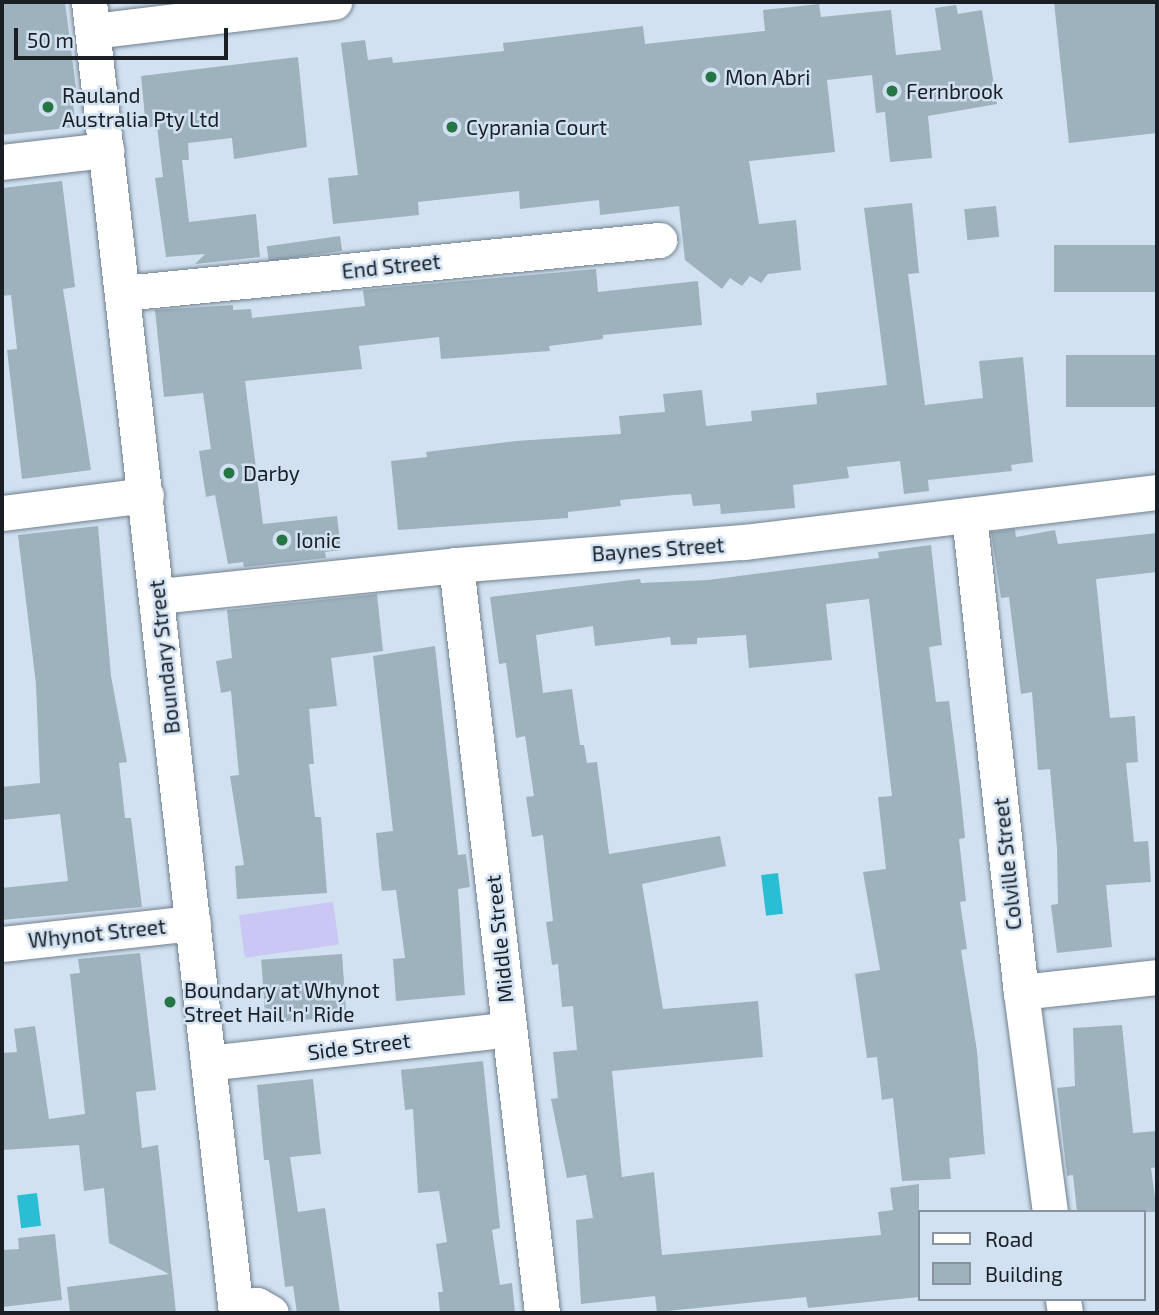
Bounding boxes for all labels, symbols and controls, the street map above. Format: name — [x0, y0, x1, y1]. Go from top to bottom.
scale bar — [18, 14, 231, 58]
text: 50 m — [27, 27, 74, 52]
place label: Mon Abri — [725, 64, 811, 90]
marker: Mon Abri — [703, 69, 719, 85]
place label: Fernbrook — [906, 78, 1004, 104]
place label: Rauland Australia Pty Ltd — [62, 82, 220, 132]
marker: Fernbrook — [884, 83, 900, 99]
marker: Rauland Australia Pty Ltd — [40, 99, 56, 115]
place label: Cyprania Court — [466, 114, 607, 140]
marker: Cyprania Court — [444, 119, 460, 135]
street label: End Street — [340, 248, 442, 284]
place label: Darby — [243, 460, 300, 486]
marker: Darby — [221, 465, 237, 481]
place label: Ionic — [296, 527, 341, 553]
marker: Ionic — [274, 532, 290, 548]
street label: Baynes Street — [591, 532, 725, 566]
street label: Boundary Street — [143, 578, 185, 736]
street label: Colville Street — [988, 797, 1026, 931]
street label: Middle Street — [480, 874, 518, 1004]
street label: Whynot Street — [27, 913, 167, 953]
place label: Boundary at Whynot Street Hail 'n' Ride — [184, 977, 380, 1027]
marker: Boundary at Whynot Street Hail 'n' Ride — [162, 994, 178, 1010]
street label: Side Street — [306, 1027, 412, 1065]
legend — [918, 1210, 1145, 1301]
text: Road — [985, 1226, 1033, 1251]
text: Building — [985, 1261, 1063, 1286]

